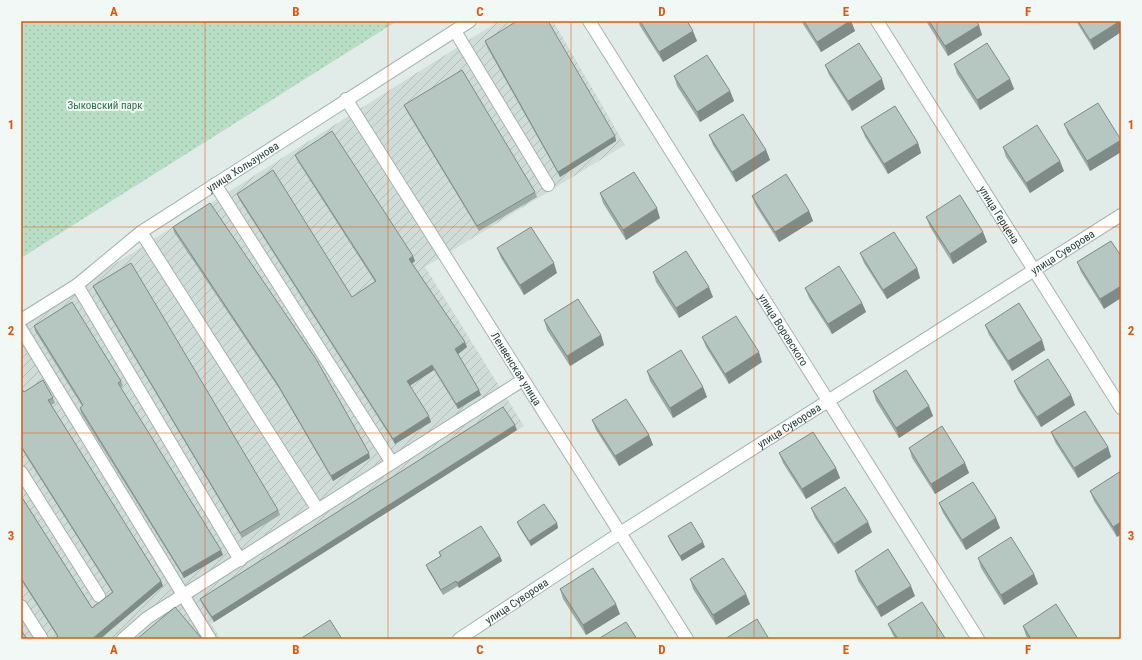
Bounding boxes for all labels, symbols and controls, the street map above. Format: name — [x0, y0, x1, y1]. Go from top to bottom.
text: A — [110, 4, 118, 19]
text: B — [292, 4, 300, 19]
text: C — [476, 4, 484, 19]
text: D — [658, 4, 666, 19]
text: E — [843, 4, 850, 19]
text: F — [1025, 4, 1031, 19]
park label: Зыковский парк — [67, 99, 143, 112]
text: 1 — [8, 117, 14, 132]
text: 1 — [1128, 117, 1134, 132]
street label: улица Хользунова — [204, 139, 281, 195]
street label: улица Герцена — [976, 183, 1022, 246]
street label: улица Суворова — [1028, 227, 1097, 277]
street label: улица Воровского — [756, 291, 811, 369]
text: 2 — [8, 323, 15, 338]
text: 2 — [1128, 323, 1135, 338]
street label: Ленвенская улица — [488, 330, 544, 408]
street label: улица Суворова — [755, 401, 823, 451]
text: 3 — [8, 528, 14, 543]
text: 3 — [1128, 528, 1134, 543]
street label: улица Суворова — [483, 576, 551, 627]
text: A — [110, 642, 118, 657]
text: B — [292, 642, 300, 657]
text: C — [476, 642, 484, 657]
text: D — [658, 642, 666, 657]
text: E — [843, 642, 850, 657]
text: F — [1025, 642, 1031, 657]

